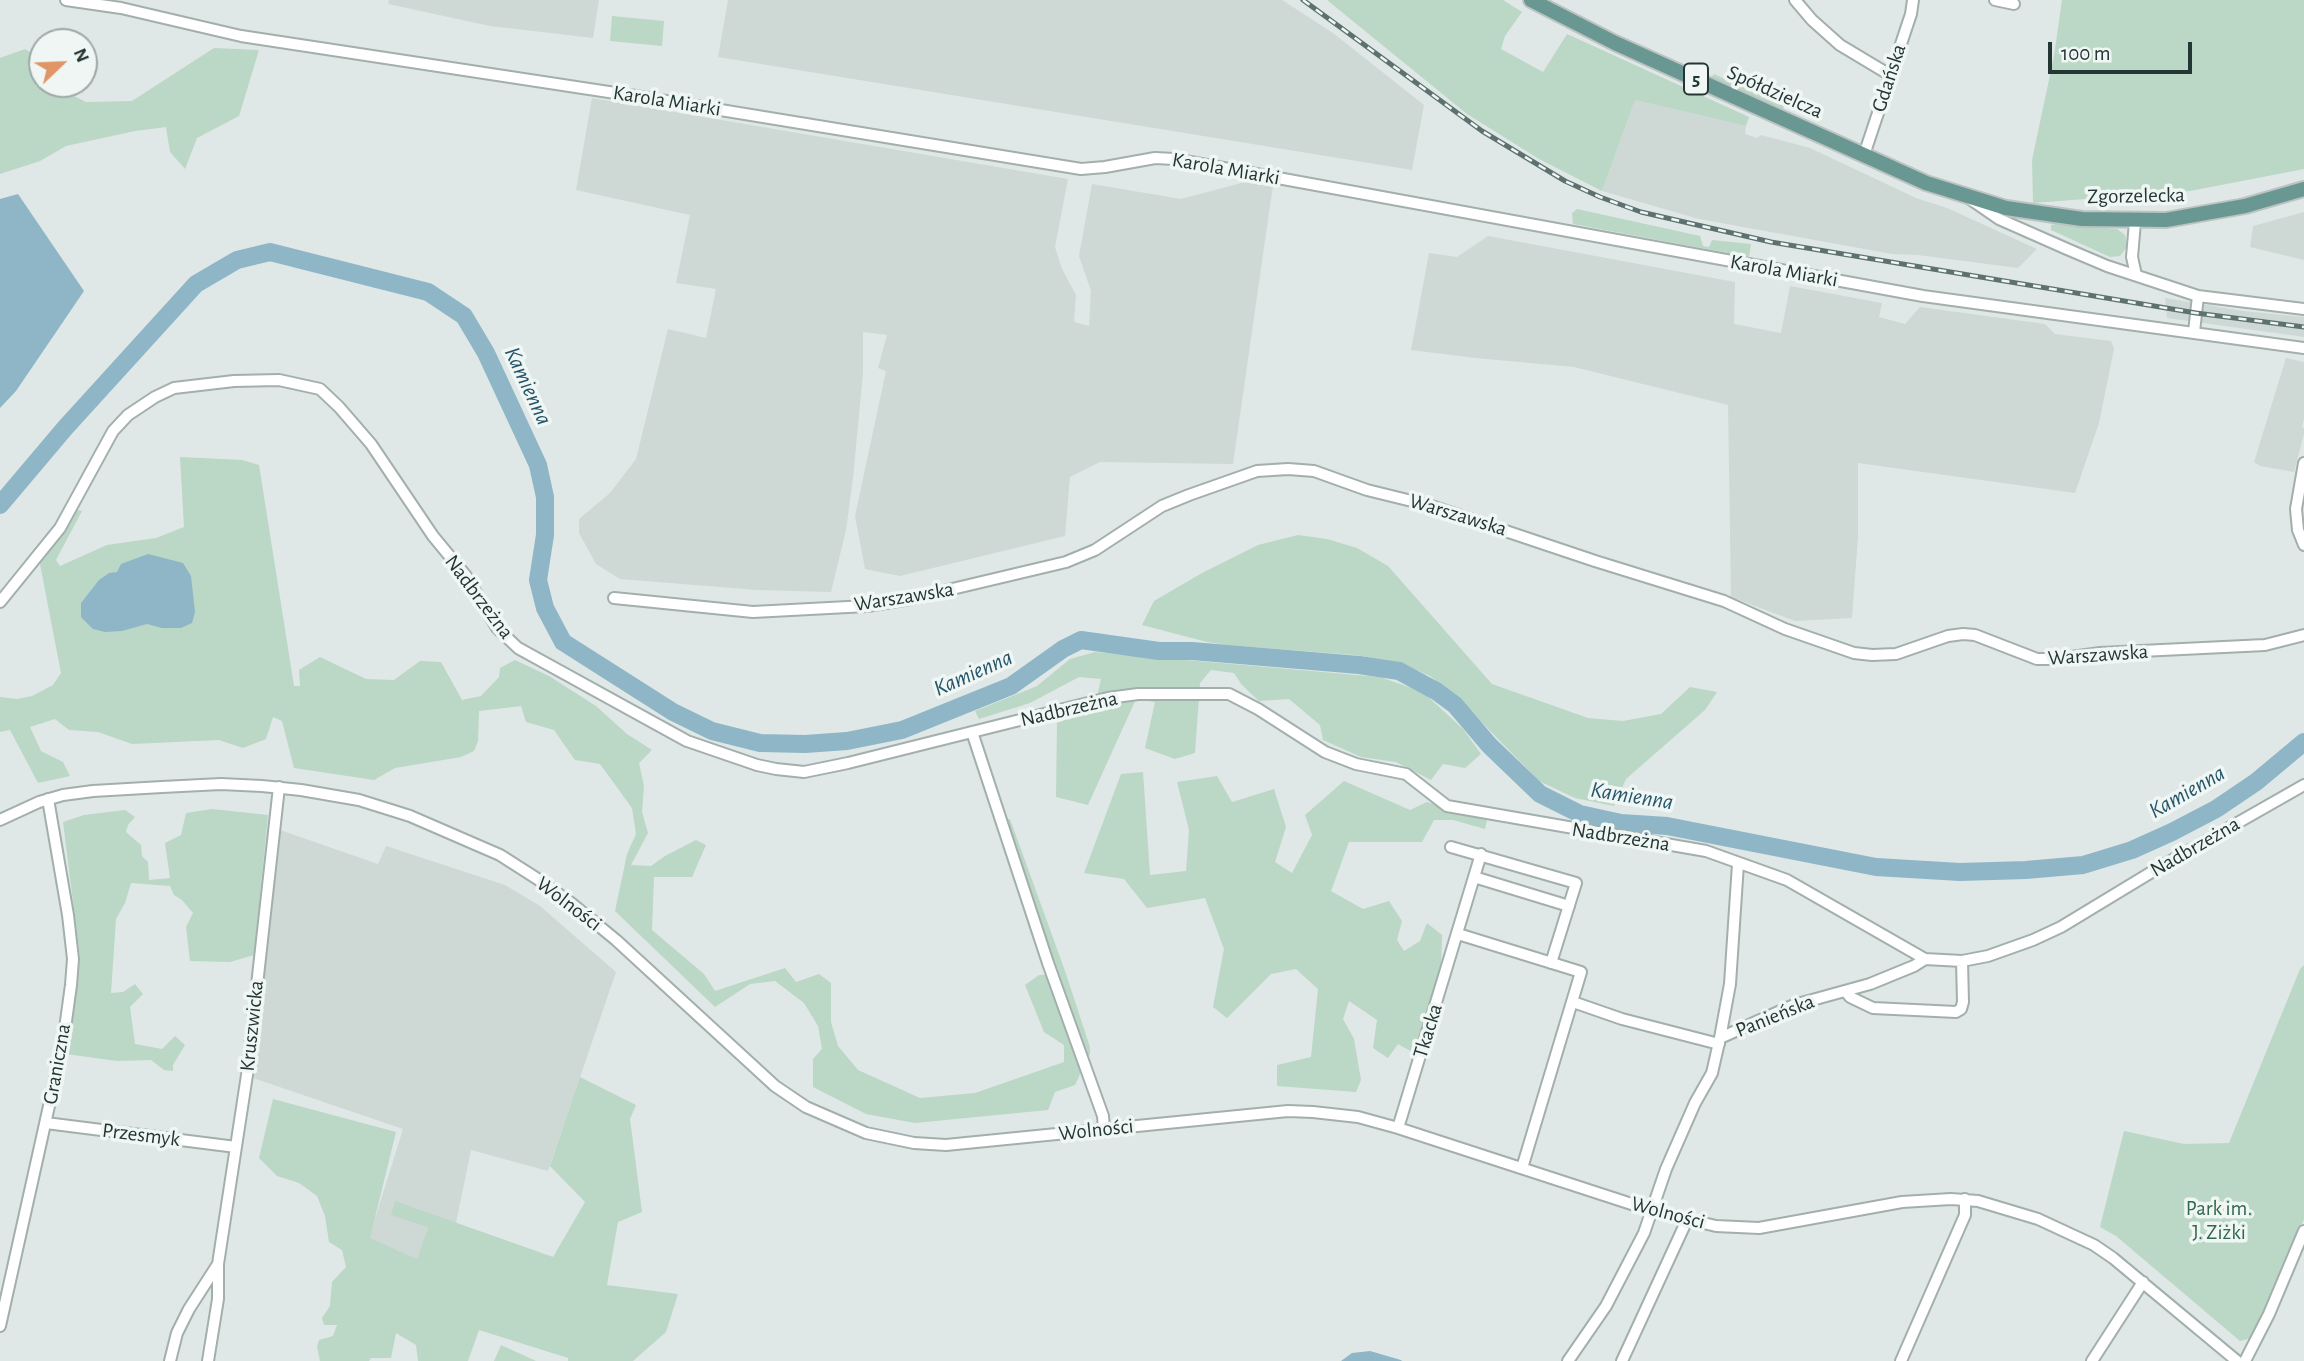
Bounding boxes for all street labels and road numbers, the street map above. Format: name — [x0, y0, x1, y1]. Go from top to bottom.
street label: Gdańska — [1866, 41, 1912, 115]
street label: Spółdzielcza — [1723, 60, 1827, 124]
road number: 5 — [1684, 64, 1708, 94]
street label: Karola Miarki — [611, 80, 723, 122]
street label: Karola Miarki — [1170, 147, 1282, 191]
street label: Zgorzelecka — [2087, 183, 2185, 209]
street label: Karola Miarki — [1728, 249, 1840, 293]
street label: Warszawska — [1406, 488, 1510, 542]
street label: Nadbrzeżna — [439, 550, 519, 644]
street label: Warszawska — [852, 577, 956, 617]
street label: Warszawska — [2047, 639, 2149, 671]
street label: Nadbrzeżna — [1018, 686, 1120, 732]
street label: Nadbrzeżna — [2146, 811, 2244, 883]
street label: Nadbrzeżna — [1570, 817, 1672, 857]
street label: Wolności — [531, 871, 607, 937]
street label: Kruszwicka — [235, 979, 269, 1073]
street label: Panieńska — [1732, 989, 1818, 1043]
street label: Tkacka — [1408, 1001, 1448, 1061]
street label: Graniczna — [38, 1022, 76, 1106]
street label: Wolności — [1057, 1114, 1135, 1146]
street label: Przesmyk — [101, 1118, 181, 1152]
street label: Wolności — [1628, 1191, 1708, 1235]

